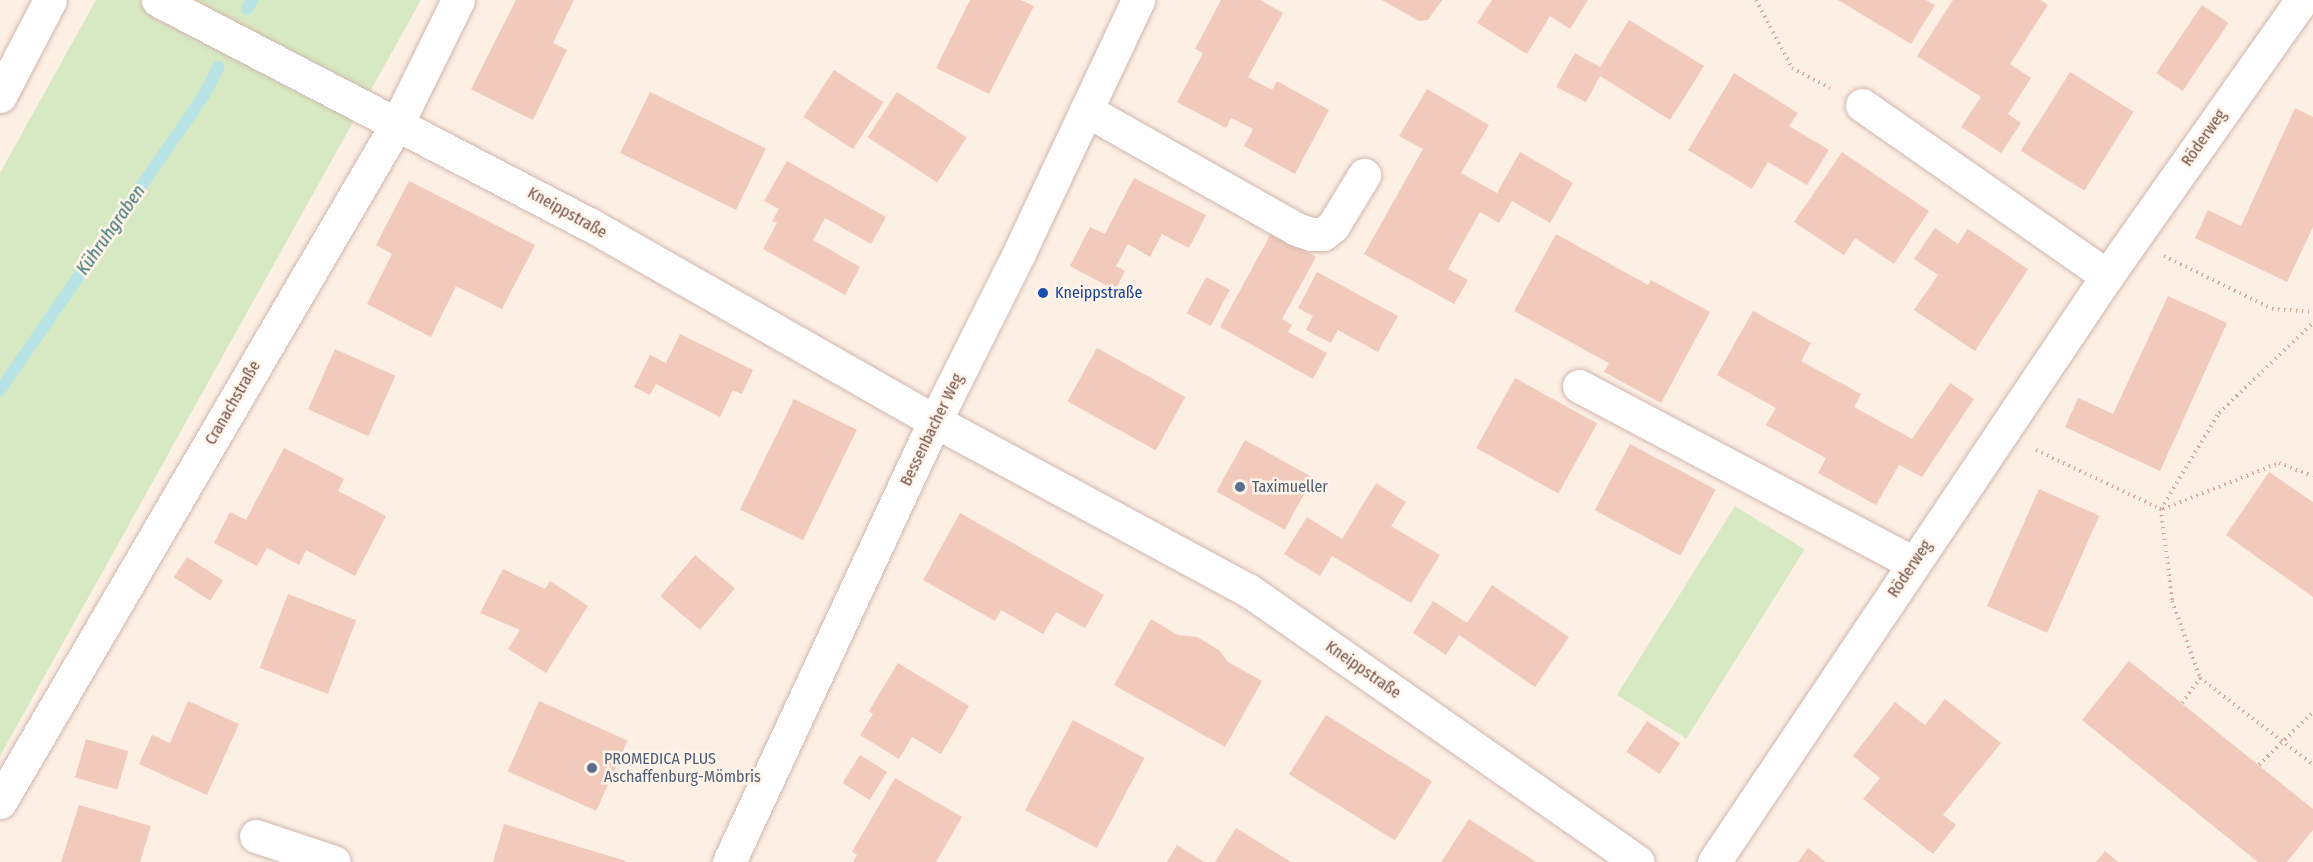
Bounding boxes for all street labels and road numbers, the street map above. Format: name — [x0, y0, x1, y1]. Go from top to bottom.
street label: Röderweg — [2178, 106, 2230, 170]
street label: Kneippstraße — [524, 183, 610, 243]
street label: Cranachstraße — [201, 358, 265, 448]
street label: Bessenbacher Weg — [897, 371, 967, 489]
street label: Röderweg — [1884, 537, 1936, 601]
street label: Kneippstraße — [1322, 637, 1404, 703]

